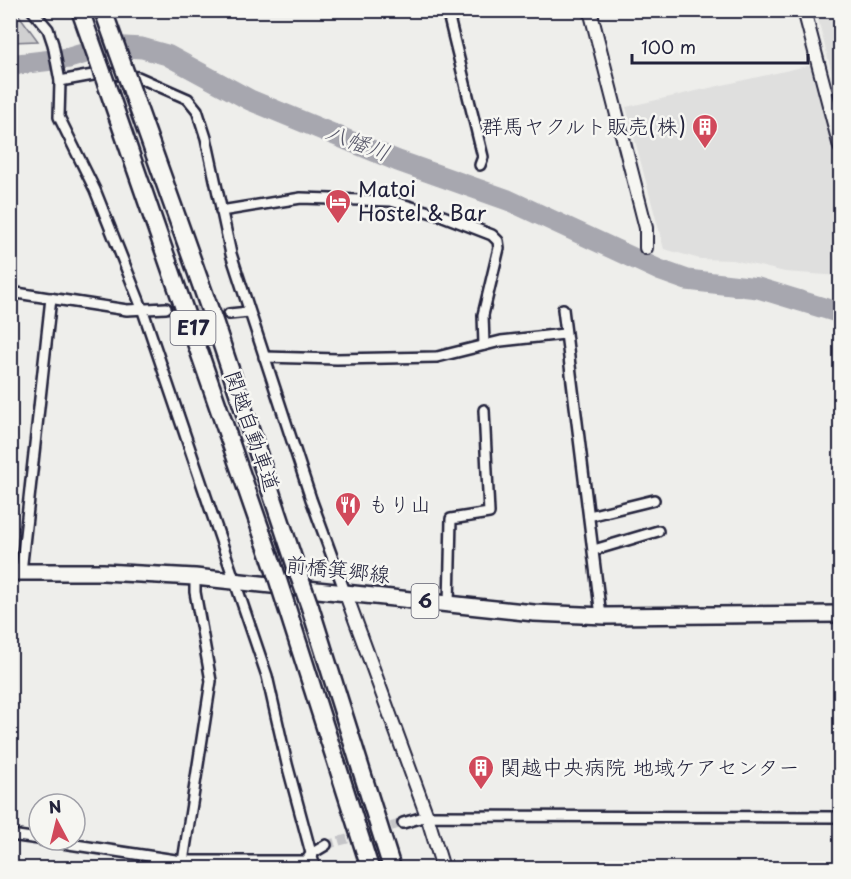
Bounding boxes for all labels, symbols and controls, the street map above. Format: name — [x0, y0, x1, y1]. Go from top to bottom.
scale bar — [632, 27, 808, 65]
text: 100 m — [641, 33, 696, 60]
place label: 群馬ヤクルト販売(株) — [482, 109, 686, 141]
building icon: 群馬ヤクルト販売(株) — [690, 112, 720, 150]
water label: 八幡川 — [322, 113, 395, 168]
place label: Matoi Hostel & Bar — [358, 172, 487, 228]
hotel icon: Matoi Hostel & Bar — [323, 187, 353, 225]
road number: E17 — [170, 311, 216, 345]
street label: 関越自動車道 — [218, 366, 290, 495]
place label: もり山 — [368, 487, 431, 519]
restaurant icon: もり山 — [333, 490, 363, 528]
street label: 前橋箕郷線 — [284, 547, 392, 589]
road number: 6 — [412, 584, 438, 618]
place label: 関越中央病院 地域ケアセンター — [500, 750, 800, 782]
building icon: 関越中央病院 地域ケアセンター — [466, 753, 496, 791]
north arrow — [27, 792, 87, 852]
text: N — [47, 793, 63, 819]

